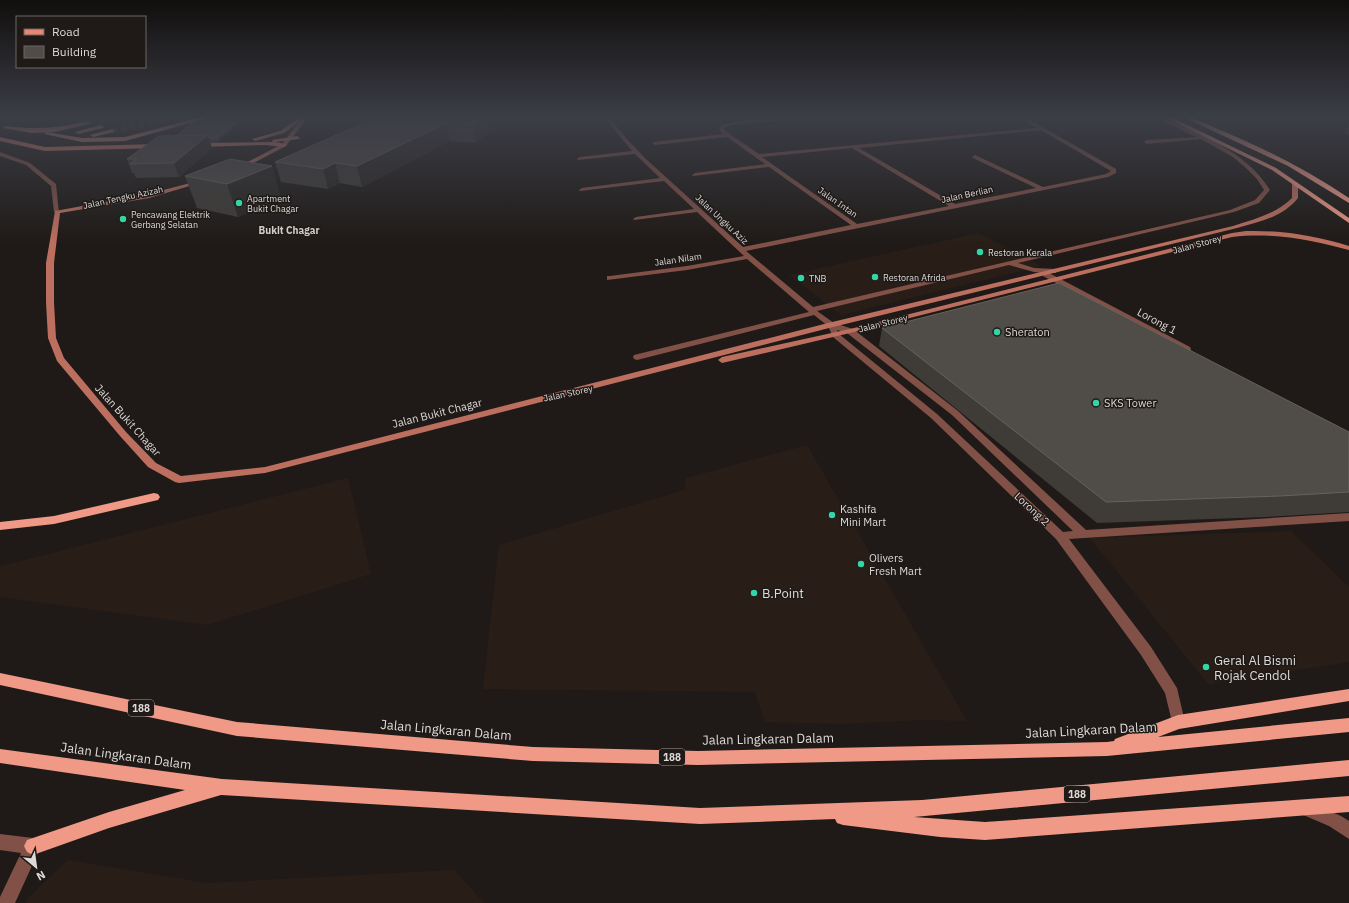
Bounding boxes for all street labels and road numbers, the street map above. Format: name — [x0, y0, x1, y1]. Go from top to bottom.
street label: Jalan Tengku Azizah — [82, 183, 164, 211]
street label: Jalan Berlian — [940, 183, 994, 205]
street label: Jalan Intan — [816, 184, 860, 220]
street label: Jalan Ungku Aziz — [693, 192, 751, 246]
street label: Jalan Storey — [1171, 232, 1223, 256]
street label: Jalan Nilam — [654, 250, 702, 268]
street label: Lorong 1 — [1135, 305, 1180, 337]
street label: Jalan Storey — [857, 312, 909, 334]
street label: Jalan Bukit Chagar — [92, 381, 164, 459]
street label: Jalan Storey — [542, 382, 594, 404]
street label: Jalan Bukit Chagar — [391, 395, 483, 431]
street label: Lorong 2 — [1012, 489, 1052, 529]
road number: 188 — [128, 700, 154, 716]
street label: Jalan Lingkaran Dalam — [380, 716, 512, 744]
street label: Jalan Lingkaran Dalam — [1025, 718, 1157, 742]
street label: Jalan Lingkaran Dalam — [702, 729, 834, 749]
street label: Jalan Lingkaran Dalam — [60, 738, 192, 774]
road number: 188 — [659, 749, 685, 765]
road number: 188 — [1064, 786, 1090, 802]

